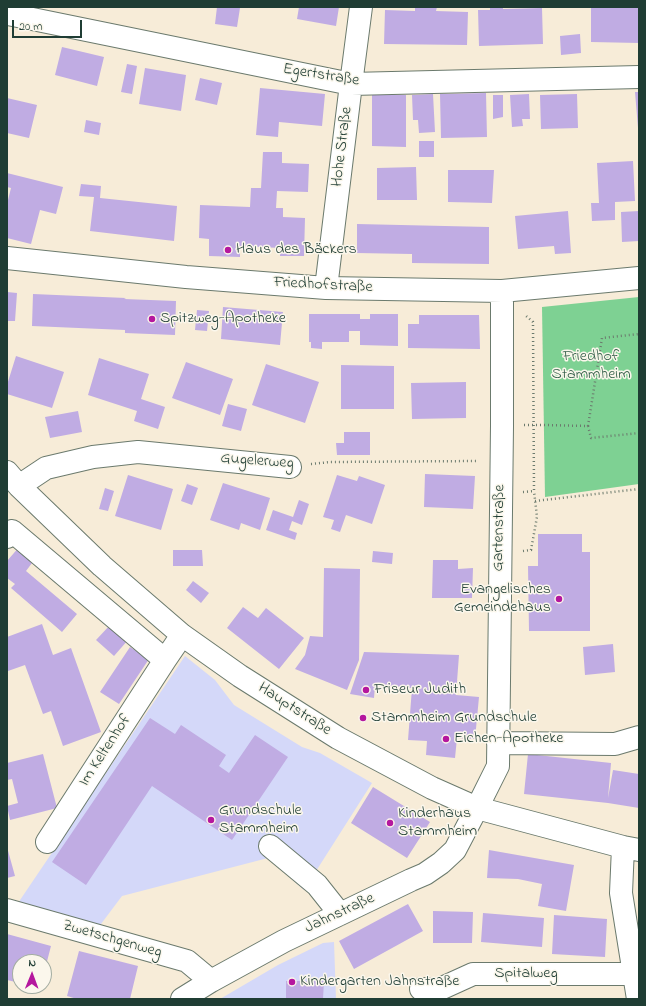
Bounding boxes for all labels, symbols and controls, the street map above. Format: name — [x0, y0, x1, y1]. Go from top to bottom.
scale bar — [14, 12, 84, 38]
text: 20 m — [19, 18, 42, 36]
street label: Egertstraße — [281, 60, 361, 92]
street label: Hohe Straße — [329, 106, 357, 188]
place label: Haus des Bäckers — [236, 240, 357, 260]
marker: Haus des Bäckers — [223, 245, 233, 255]
street label: Friedhofstraße — [273, 274, 373, 298]
place label: Spitzweg-Apotheke — [160, 309, 286, 329]
marker: Spitzweg-Apotheke — [147, 314, 157, 324]
park label: Friedhof Stammheim — [551, 347, 631, 385]
street label: Gugelerweg — [220, 450, 294, 474]
street label: Gartenstraße — [490, 484, 510, 572]
place label: Evangelisches Gemeindehaus — [454, 580, 551, 618]
marker: Evangelisches Gemeindehaus — [554, 594, 564, 604]
street label: Hauptstraße — [254, 679, 334, 741]
place label: Friseur Judith — [374, 680, 466, 700]
marker: Friseur Judith — [361, 685, 371, 695]
place label: Stammheim Grundschule — [371, 708, 537, 728]
street label: Im Keltenhof — [76, 712, 136, 790]
marker: Stammheim Grundschule — [358, 713, 368, 723]
place label: Eichen-Apotheke — [454, 729, 564, 749]
marker: Eichen-Apotheke — [441, 734, 451, 744]
place label: Grundschule Stammheim — [219, 801, 302, 839]
place label: Kinderhaus Stammheim — [398, 804, 477, 842]
marker: Grundschule Stammheim — [206, 815, 216, 825]
marker: Kinderhaus Stammheim — [385, 818, 395, 828]
street label: Jahnstraße — [302, 890, 378, 938]
street label: Zwetschgenweg — [60, 917, 164, 963]
north arrow — [12, 954, 52, 994]
text: N — [28, 955, 36, 971]
street label: Spitalweg — [494, 964, 558, 984]
place label: Kindergarten Jahnstraße — [300, 972, 459, 992]
marker: Kindergarten Jahnstraße — [287, 977, 297, 987]

